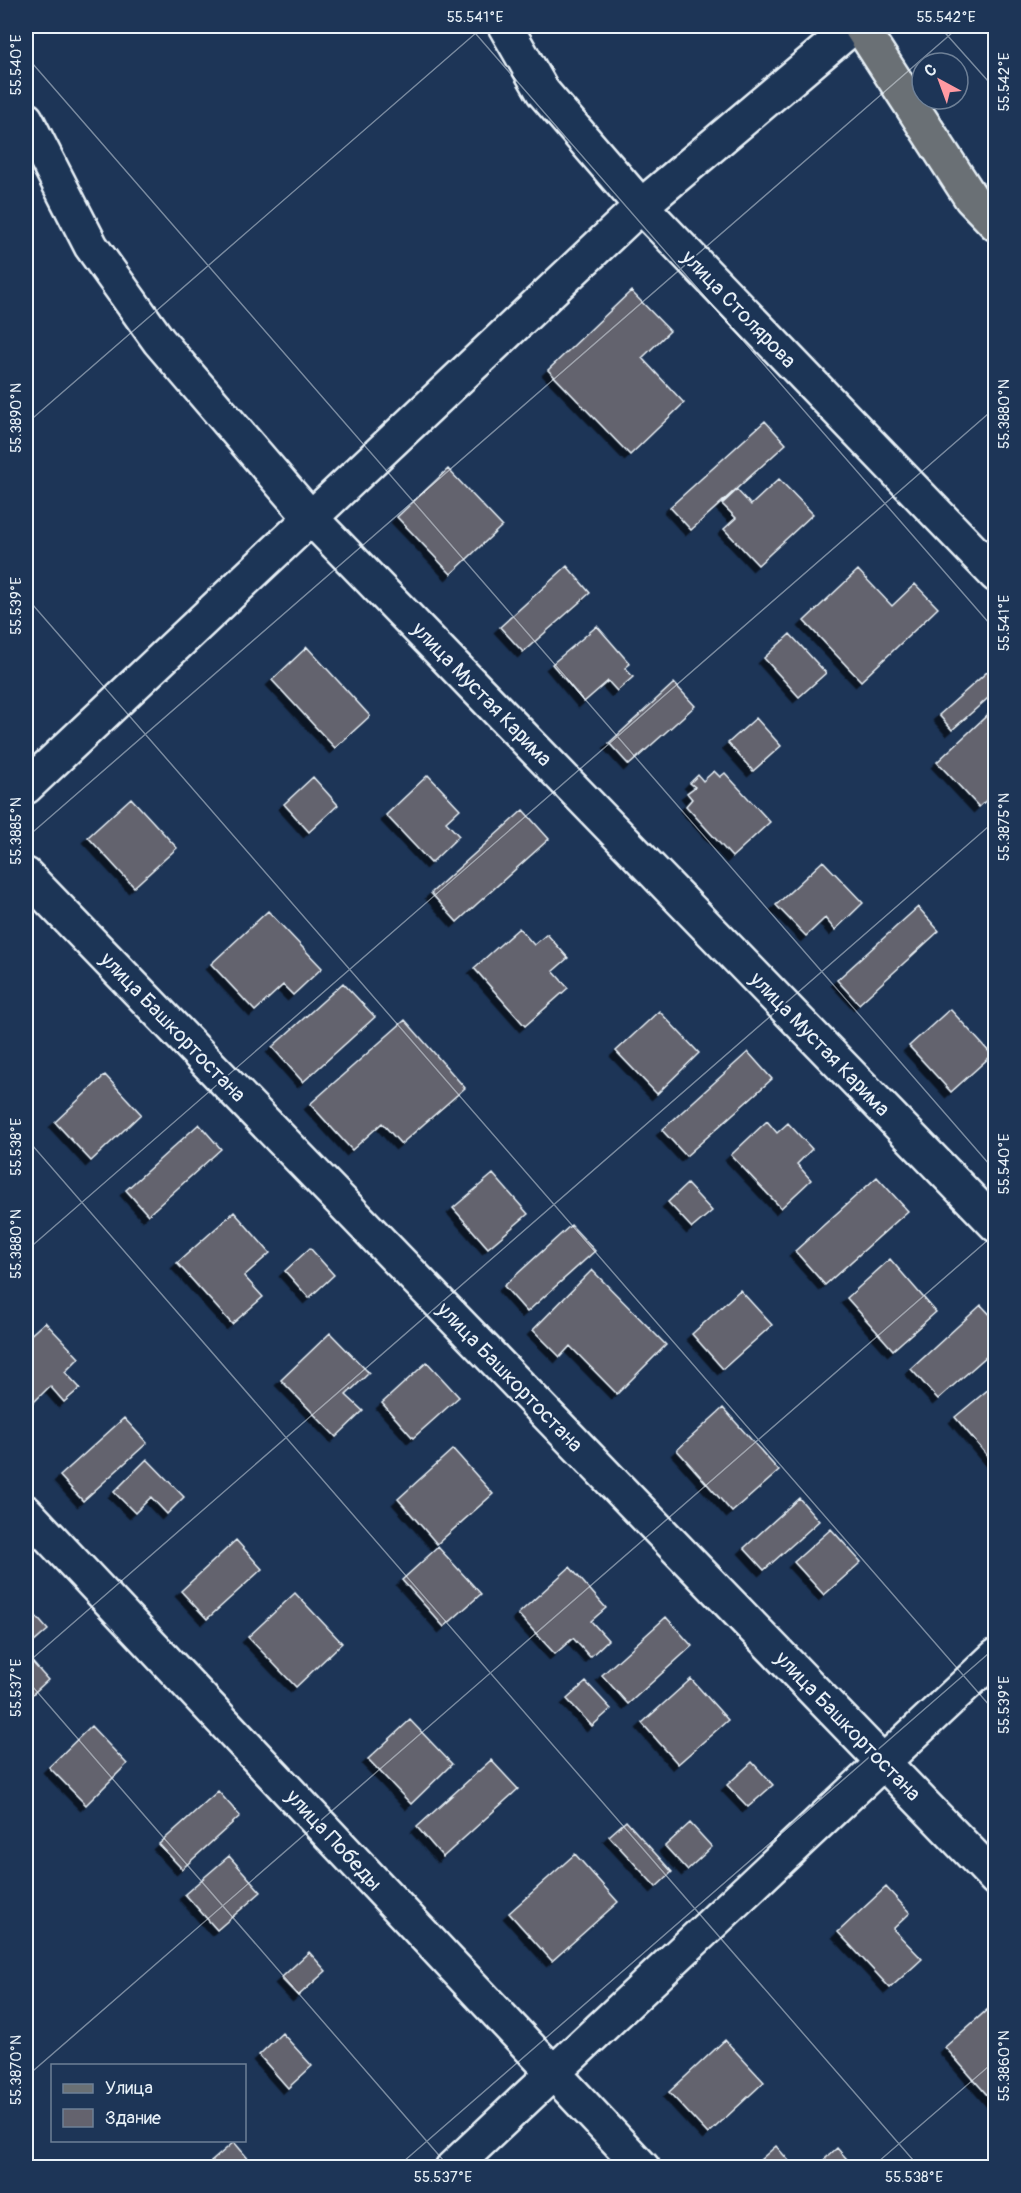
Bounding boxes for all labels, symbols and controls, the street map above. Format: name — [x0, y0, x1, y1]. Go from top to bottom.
text: 55.541°E — [447, 8, 503, 27]
text: 55.542°E — [916, 8, 976, 27]
text: 55.540°E — [7, 34, 26, 96]
north arrow — [910, 51, 970, 111]
text: 55.542°E — [995, 52, 1014, 112]
text: С — [921, 60, 941, 81]
street label: улица Столярова — [675, 244, 802, 374]
text: 55.3880°N — [995, 379, 1014, 449]
text: 55.3890°N — [7, 383, 26, 453]
text: 55.539°E — [7, 577, 26, 635]
text: 55.541°E — [995, 595, 1014, 651]
street label: улица Мустая Карима — [405, 616, 558, 772]
text: 55.3875°N — [995, 793, 1014, 861]
text: 55.3885°N — [7, 797, 26, 865]
street label: улица Башкортостана — [93, 946, 251, 1108]
street label: улица Мустая Карима — [743, 966, 896, 1122]
text: 55.538°E — [7, 1118, 26, 1176]
text: 55.540°E — [995, 1133, 1014, 1195]
text: 55.3880°N — [7, 1209, 26, 1279]
street label: улица Башкортостана — [430, 1296, 588, 1458]
street label: улица Башкортостана — [768, 1645, 926, 1807]
text: 55.537°E — [7, 1659, 26, 1717]
text: 55.539°E — [995, 1676, 1014, 1734]
street label: улица Победы — [279, 1783, 388, 1897]
text: 55.3860°N — [995, 2030, 1014, 2102]
text: 55.3870°N — [7, 2035, 26, 2105]
legend — [51, 2064, 246, 2142]
text: Улица — [105, 2077, 153, 2100]
text: Здание — [105, 2107, 161, 2130]
text: 55.537°E — [414, 2168, 472, 2187]
text: 55.538°E — [885, 2168, 943, 2187]

